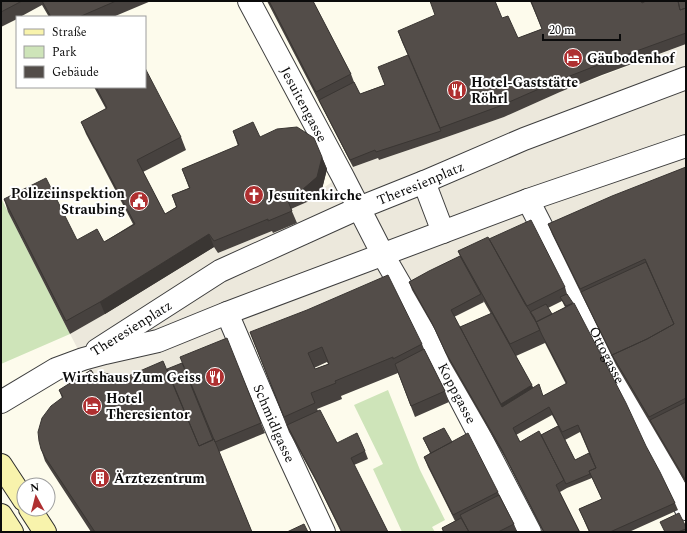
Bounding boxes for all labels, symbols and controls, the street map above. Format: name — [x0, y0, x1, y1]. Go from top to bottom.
legend — [16, 16, 146, 88]
scale bar — [543, 16, 620, 42]
text: 20 m — [549, 21, 574, 40]
text: Straße — [52, 23, 87, 42]
text: Park — [52, 43, 77, 62]
hotel icon: Gäubodenhof — [562, 47, 584, 69]
place label: Gäubodenhof — [587, 48, 675, 69]
text: Gebäude — [52, 63, 99, 82]
street label: Jesuitengasse — [275, 63, 333, 146]
place label: Hotel-Gaststätte Röhrl — [471, 72, 578, 109]
restaurant icon: Hotel-Gaststätte Röhrl — [446, 79, 468, 101]
street label: Theresienplatz — [374, 156, 467, 211]
place label: Polizeiinspektion Straubing — [11, 183, 125, 220]
church icon: Jesuitenkirche — [243, 184, 265, 206]
place label: Jesuitenkirche — [268, 185, 362, 206]
public building icon: Polizeiinspektion Straubing — [128, 190, 150, 212]
street label: Theresienplatz — [86, 295, 176, 362]
street label: Ottogasse — [583, 323, 630, 388]
street label: Koppgasse — [432, 359, 482, 428]
restaurant icon: Wirtshaus Zum Geiss — [204, 366, 226, 388]
place label: Wirtshaus Zum Geiss — [62, 367, 201, 388]
street label: Schmidlgasse — [248, 381, 301, 466]
place label: Hotel Theresientor — [106, 388, 190, 425]
hotel icon: Hotel Theresientor — [81, 395, 103, 417]
building icon: Ärztezentrum — [89, 467, 111, 489]
place label: Ärztezentrum — [114, 468, 205, 489]
north arrow — [16, 477, 56, 517]
text: N — [29, 479, 40, 497]

